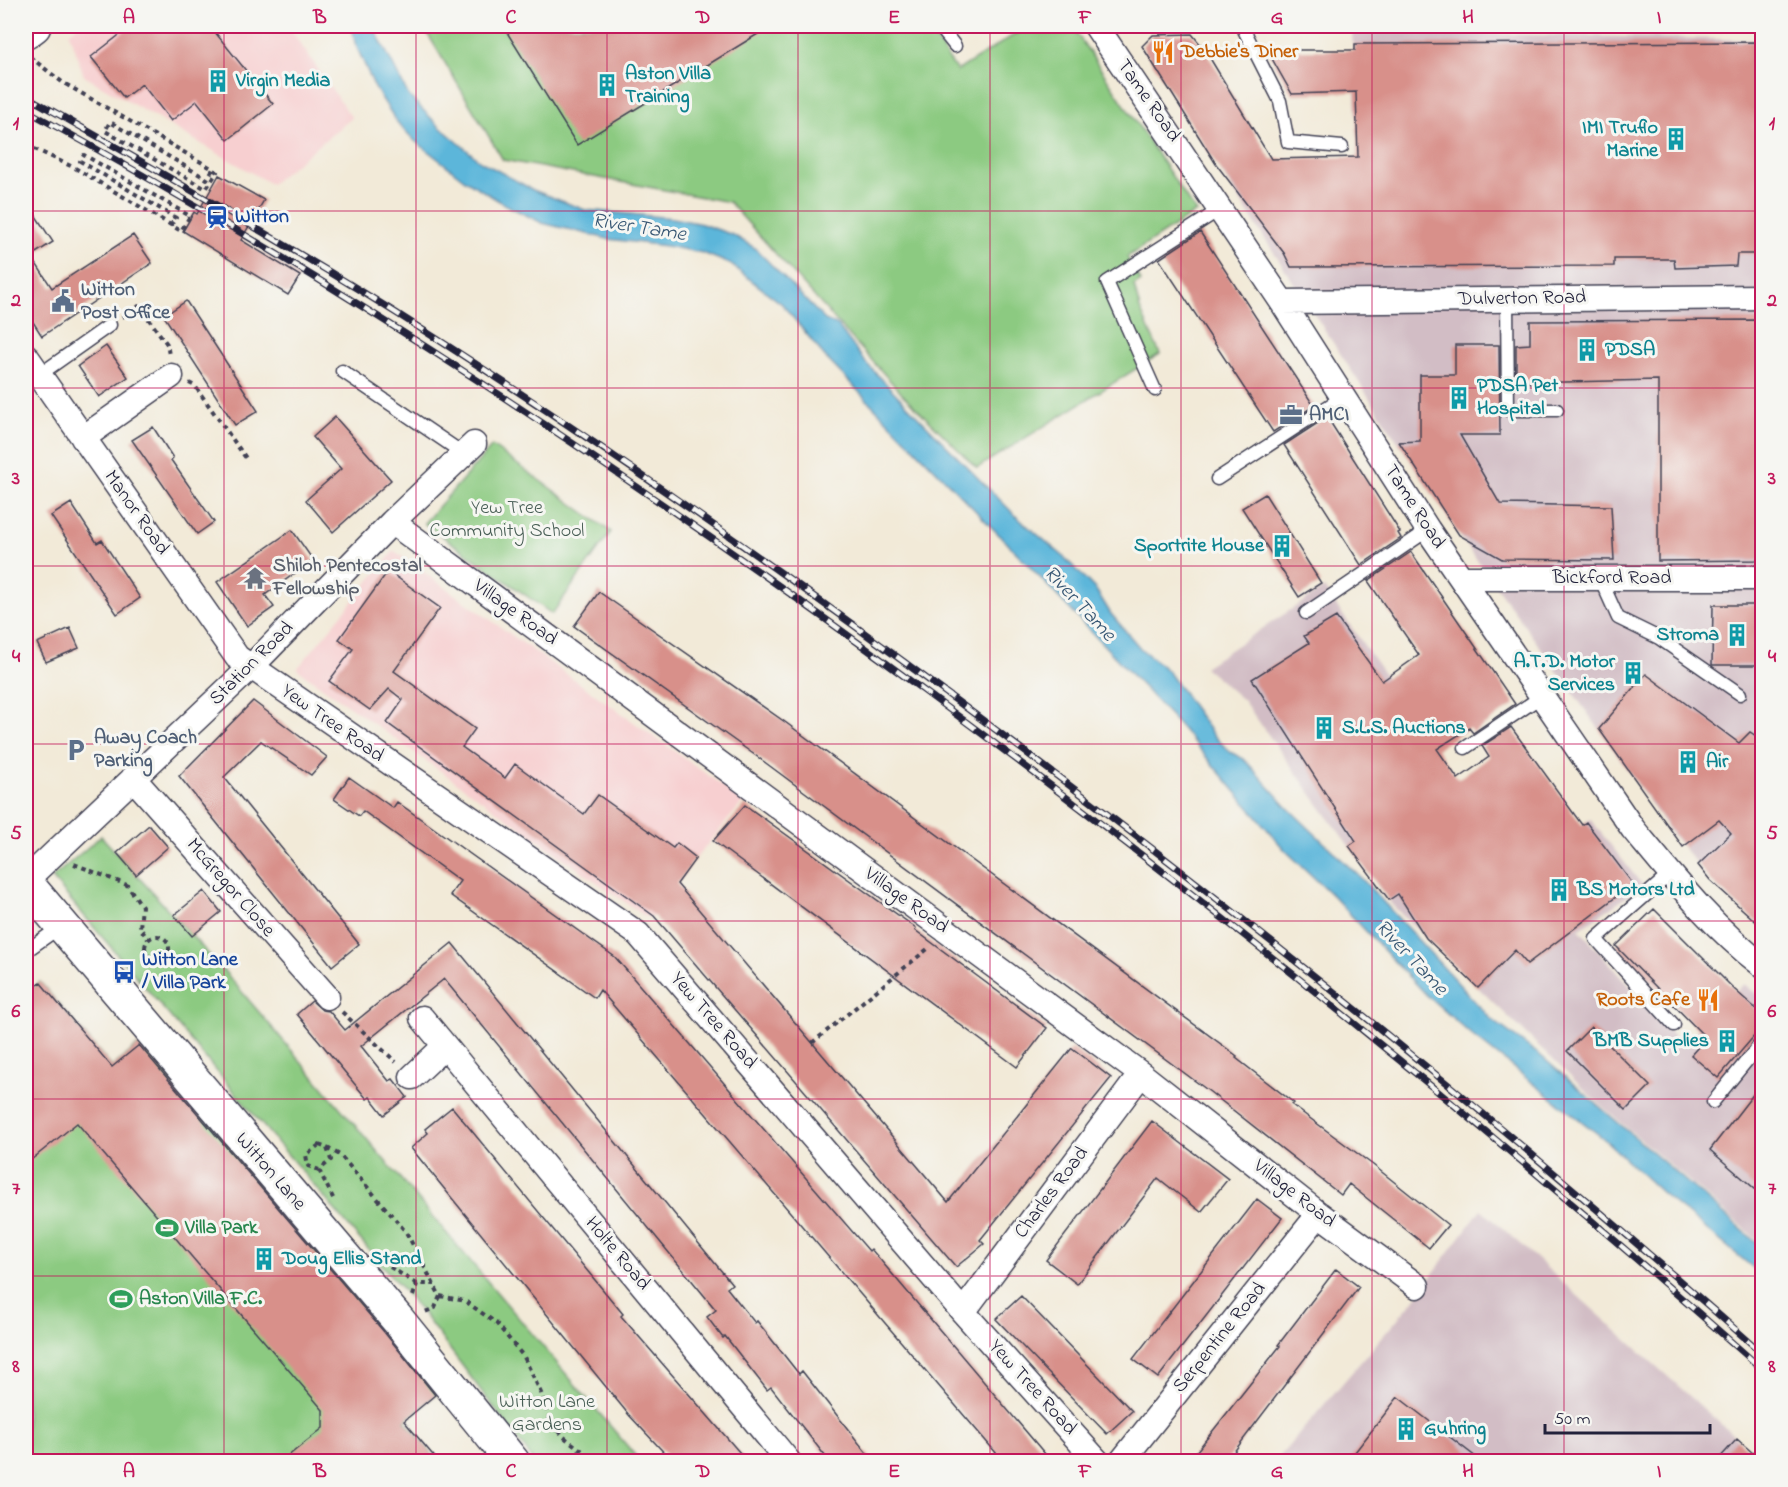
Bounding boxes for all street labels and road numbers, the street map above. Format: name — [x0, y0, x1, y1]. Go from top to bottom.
street label: Tame Road — [1109, 54, 1187, 148]
street label: Dulverton Road — [1457, 283, 1586, 315]
street label: Tame Road — [1376, 459, 1452, 555]
street label: Manor Road — [96, 465, 176, 561]
street label: Bickford Road — [1551, 564, 1672, 593]
street label: Village Road — [465, 572, 563, 654]
street label: Station Road — [203, 615, 301, 713]
street label: Yew Tree Road — [274, 678, 390, 770]
street label: McGregor Close — [178, 832, 281, 945]
street label: Village Road — [856, 860, 954, 942]
street label: Yew Tree Road — [663, 966, 763, 1076]
street label: Witton Lane — [228, 1126, 312, 1218]
street label: Charles Road — [1008, 1141, 1096, 1245]
street label: Village Road — [1245, 1152, 1342, 1236]
street label: Holte Road — [577, 1211, 657, 1297]
street label: Serpentine Road — [1166, 1276, 1274, 1400]
street label: Yew Tree Road — [981, 1334, 1083, 1442]

